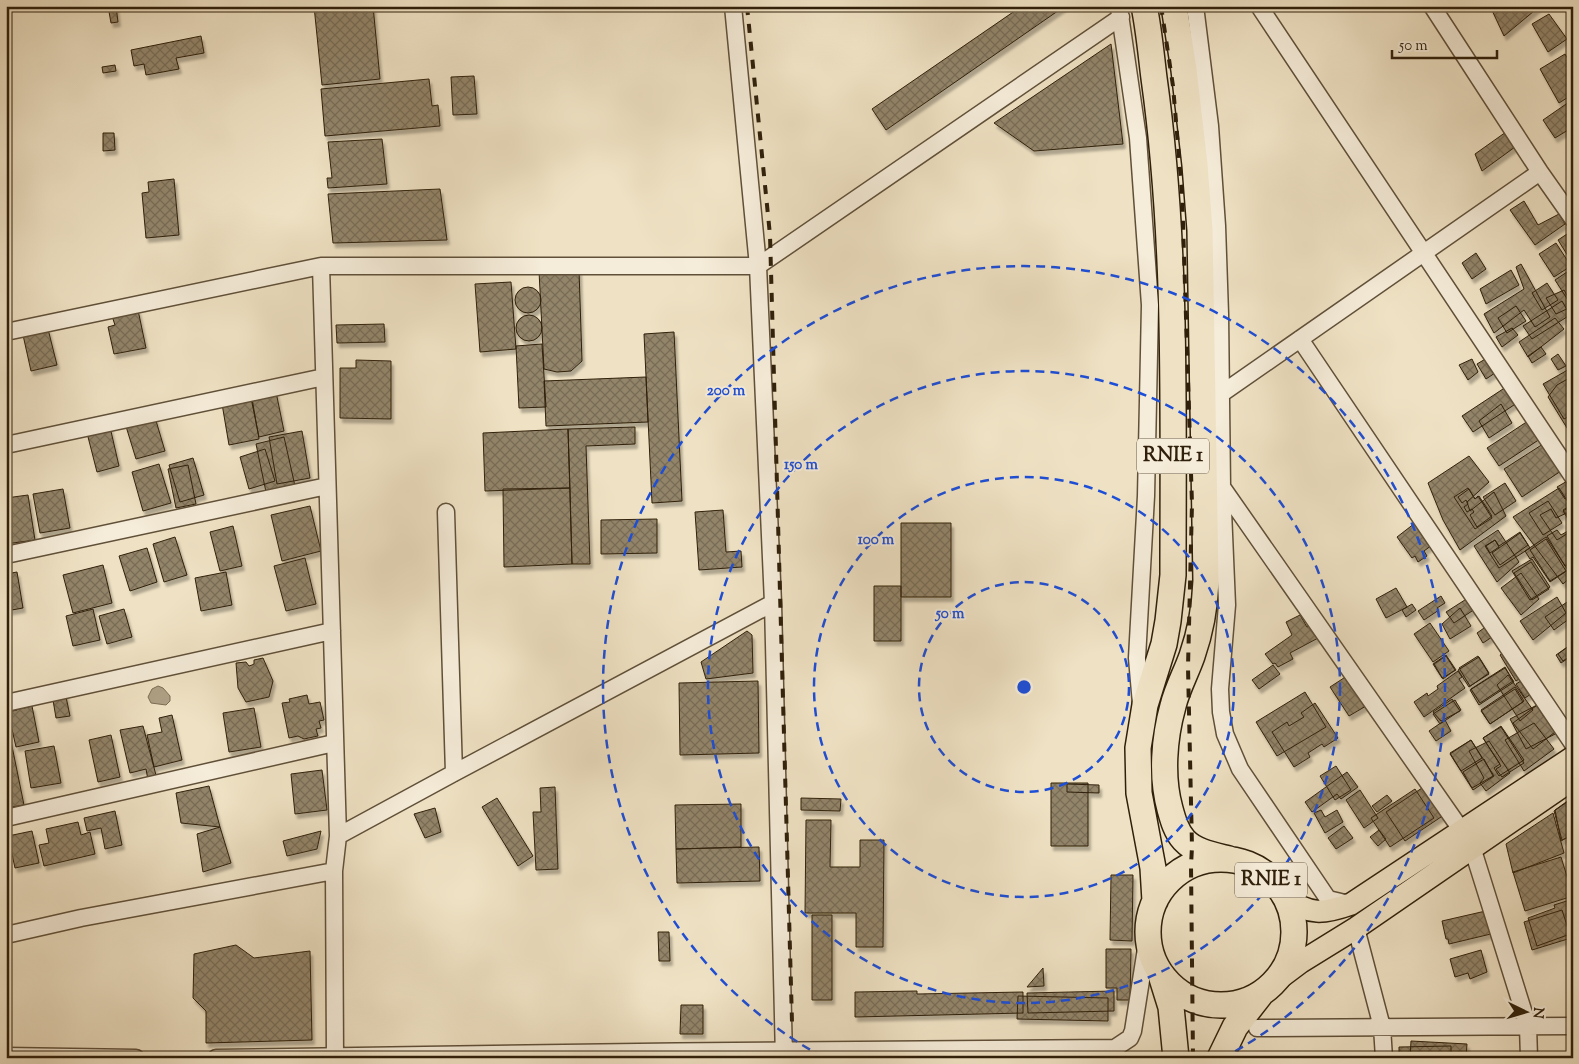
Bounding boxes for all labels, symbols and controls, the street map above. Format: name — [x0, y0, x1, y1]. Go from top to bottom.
scale bar — [1392, 28, 1496, 60]
text: 50 m — [1398, 36, 1428, 57]
text: 200 m — [707, 381, 746, 402]
road number: RNIE 1 — [1137, 438, 1209, 474]
text: 150 m — [784, 455, 818, 476]
text: 100 m — [858, 530, 895, 551]
text: 50 m — [935, 604, 965, 625]
centre of rings — [1015, 678, 1033, 696]
road number: RNIE 1 — [1235, 862, 1307, 898]
north arrow — [1502, 986, 1552, 1036]
text: N — [1527, 1007, 1547, 1019]

